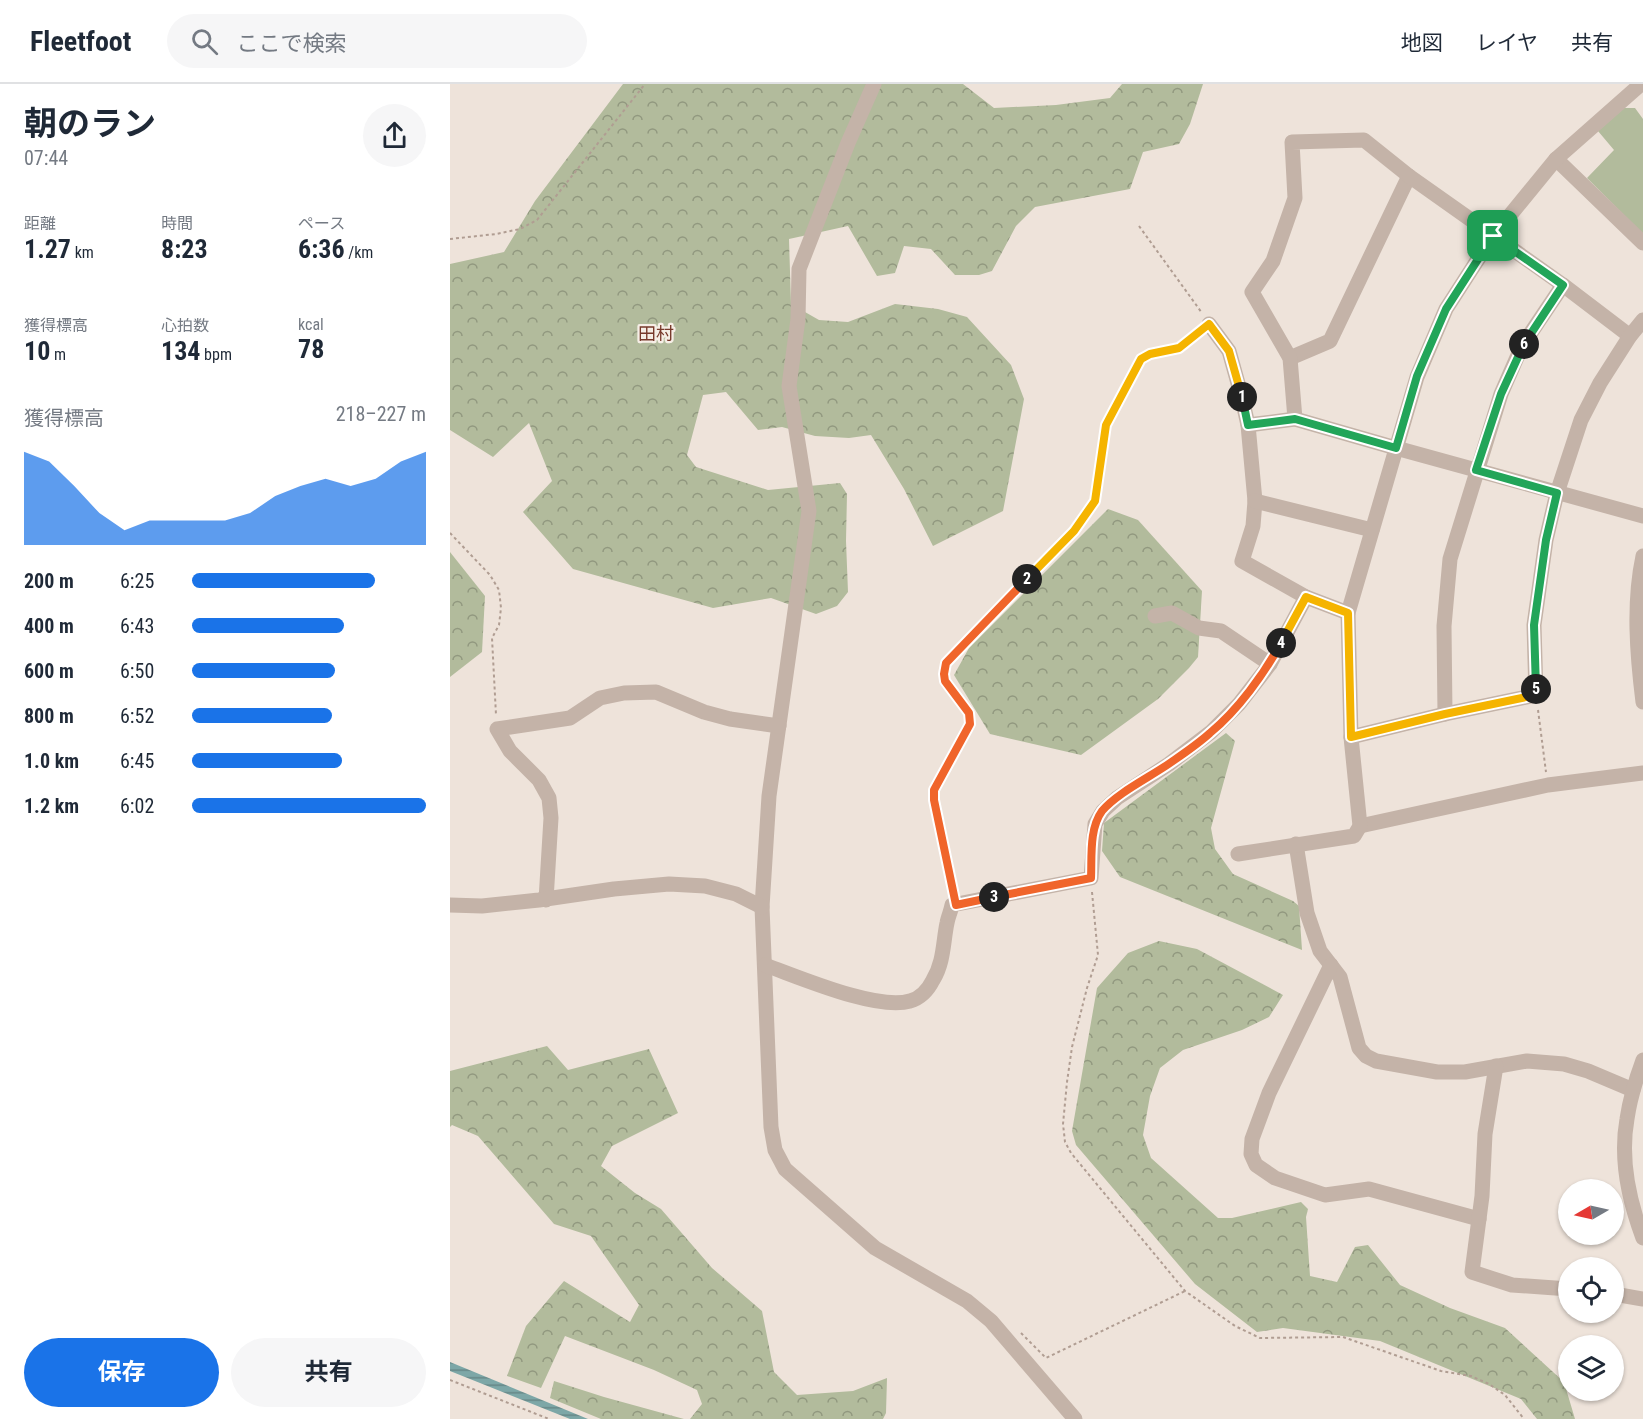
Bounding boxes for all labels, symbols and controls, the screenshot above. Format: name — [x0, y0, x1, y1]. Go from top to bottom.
search box — [167, 14, 587, 68]
text: Fleetfoot — [30, 25, 131, 58]
icon: search — [188, 25, 221, 58]
text: ここで検索 — [236, 31, 346, 56]
text: 地図 — [1401, 31, 1443, 55]
text: レイヤ — [1476, 31, 1538, 55]
text: 共有 — [1571, 31, 1613, 55]
text: 朝のラン — [24, 104, 156, 143]
button: share — [363, 104, 426, 167]
text: 07:44 — [24, 146, 68, 170]
pin — [1467, 210, 1518, 261]
text: 距離 — [24, 214, 56, 233]
text: 時間 — [161, 214, 193, 233]
text: ペース — [298, 214, 345, 233]
icon: arrive — [1476, 219, 1509, 252]
text: 1.27 — [24, 234, 71, 264]
text: 8:23 — [161, 234, 208, 264]
text: 6:36 — [298, 234, 345, 264]
text: km — [71, 243, 94, 262]
text: /km — [345, 243, 373, 262]
text: kcal — [298, 315, 324, 334]
text: 獲得標高 — [24, 316, 88, 335]
text: 心拍数 — [161, 316, 209, 335]
district label: 田村 — [638, 323, 674, 344]
pin: 6 — [1509, 329, 1539, 359]
text: 78 — [298, 334, 324, 364]
text: 6 — [1520, 334, 1528, 353]
text: 10 — [24, 336, 50, 366]
text: 134 — [161, 336, 200, 366]
text: m — [50, 345, 66, 364]
text: bpm — [200, 345, 232, 364]
pin: 1 — [1227, 382, 1257, 412]
text: 1 — [1238, 387, 1246, 406]
text: 218–227 m — [336, 402, 426, 426]
text: 獲得標高 — [24, 406, 104, 430]
pin: 2 — [1012, 564, 1042, 594]
text: 200 m — [24, 569, 74, 593]
text: 6:25 — [120, 569, 154, 593]
text: 2 — [1023, 569, 1031, 588]
text: 400 m — [24, 614, 74, 638]
text: 6:43 — [120, 614, 154, 638]
pin: 4 — [1266, 628, 1296, 658]
text: 4 — [1277, 633, 1285, 652]
text: 600 m — [24, 659, 74, 683]
text: 6:50 — [120, 659, 154, 683]
pin: 5 — [1521, 674, 1551, 704]
text: 5 — [1532, 679, 1540, 698]
text: 800 m — [24, 704, 74, 728]
text: 6:52 — [120, 704, 154, 728]
text: 1.0 km — [24, 749, 79, 773]
text: 6:45 — [120, 749, 154, 773]
text: 1.2 km — [24, 794, 79, 818]
text: 6:02 — [120, 794, 154, 818]
pin: 3 — [979, 882, 1009, 912]
text: 3 — [990, 887, 998, 906]
north arrow — [1558, 1179, 1624, 1245]
map controls — [1558, 1179, 1624, 1401]
button: locate — [1558, 1257, 1624, 1323]
button: layers — [1558, 1335, 1624, 1401]
button: 保存 — [24, 1338, 219, 1407]
button: 共有 — [231, 1338, 426, 1407]

